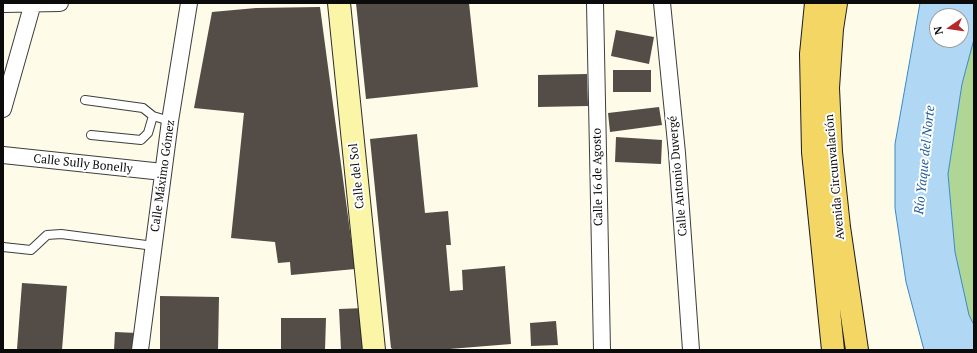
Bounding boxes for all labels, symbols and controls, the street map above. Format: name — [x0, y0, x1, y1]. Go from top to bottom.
north arrow — [929, 8, 969, 48]
text: N — [931, 25, 946, 36]
water label: Río Yaque del Norte — [912, 105, 938, 215]
street label: Avenida Circunvalación — [822, 114, 848, 240]
street label: Calle Antonio Duvergé — [666, 115, 690, 237]
street label: Calle Máximo Gómez — [148, 119, 178, 233]
street label: Calle 16 de Agosto — [590, 128, 606, 226]
street label: Calle del Sol — [346, 142, 368, 210]
street label: Calle Sully Bonelly — [33, 152, 133, 176]

